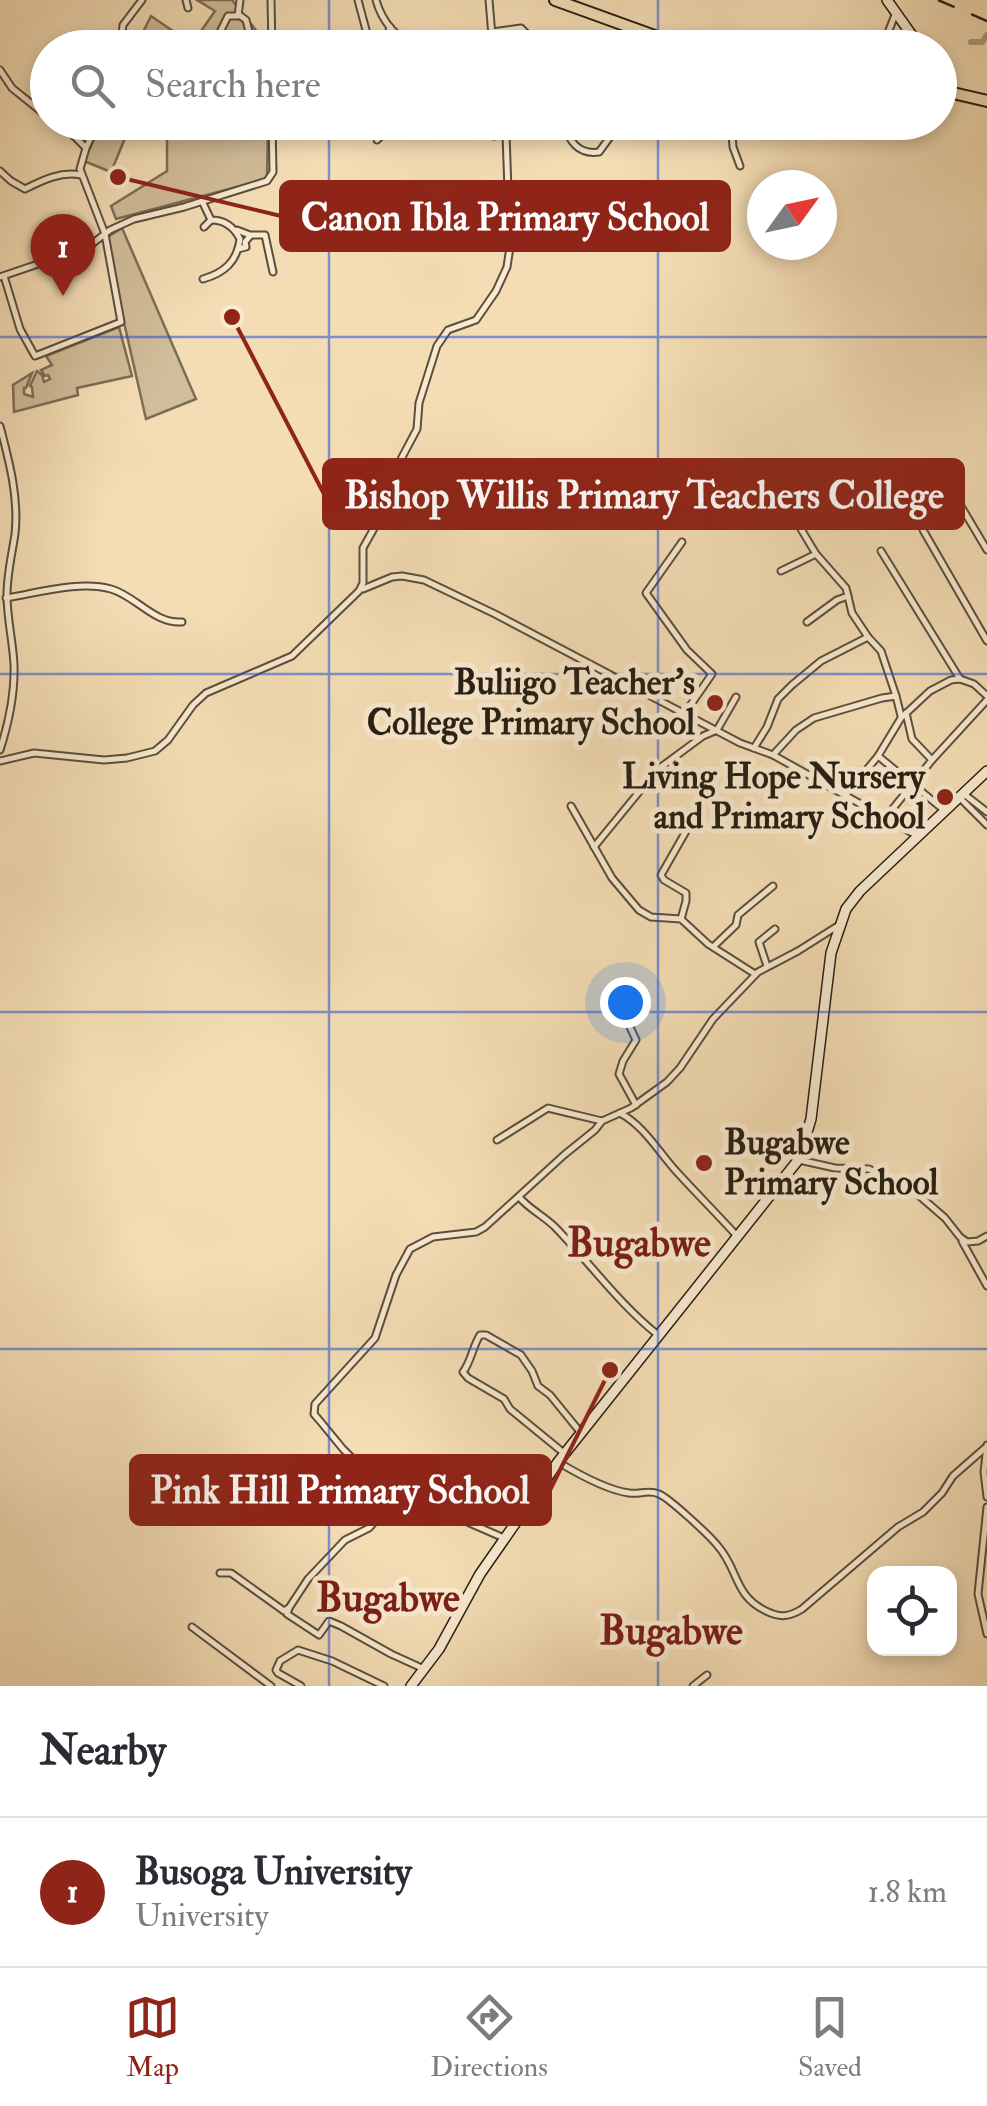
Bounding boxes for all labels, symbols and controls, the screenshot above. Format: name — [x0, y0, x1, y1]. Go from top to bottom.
search box — [30, 30, 957, 140]
icon: search — [65, 58, 120, 113]
text: Search here — [145, 61, 321, 109]
north arrow — [747, 170, 837, 260]
callout: Canon Ibla Primary School — [281, 182, 729, 250]
text: Canon Ibla Primary School — [301, 194, 709, 242]
pin: 1 — [30, 214, 96, 296]
callout: Bishop Willis Primary Teachers College — [324, 460, 963, 528]
text: Bishop Willis Primary Teachers College — [344, 472, 944, 520]
place label: Buliigo Teacher's College Primary School — [367, 661, 696, 746]
marker: Buliigo Teacher's College Primary School — [704, 692, 726, 714]
place label: Living Hope Nursery and Primary School — [622, 755, 927, 840]
marker: Living Hope Nursery and Primary School — [934, 786, 956, 808]
your location — [600, 977, 651, 1028]
place label: Bugabwe Primary School — [724, 1121, 939, 1206]
marker: Bugabwe Primary School — [693, 1152, 715, 1174]
district label: Bugabwe — [567, 1218, 711, 1269]
callout: Pink Hill Primary School — [131, 1456, 550, 1524]
text: Pink Hill Primary School — [150, 1467, 530, 1515]
map controls — [867, 1566, 957, 1656]
button: locate — [867, 1566, 957, 1656]
district label: Bugabwe — [316, 1573, 460, 1624]
district label: Bugabwe — [599, 1606, 743, 1657]
text: Nearby — [40, 1725, 166, 1777]
text: Busoga University — [135, 1848, 412, 1896]
text: 1 — [67, 1872, 78, 1912]
text: 1.8 km — [868, 1872, 947, 1912]
text: University — [135, 1896, 268, 1936]
tab: Map — [125, 1990, 180, 2085]
tab: Directions — [430, 1990, 548, 2085]
tab: Saved — [798, 1990, 862, 2085]

